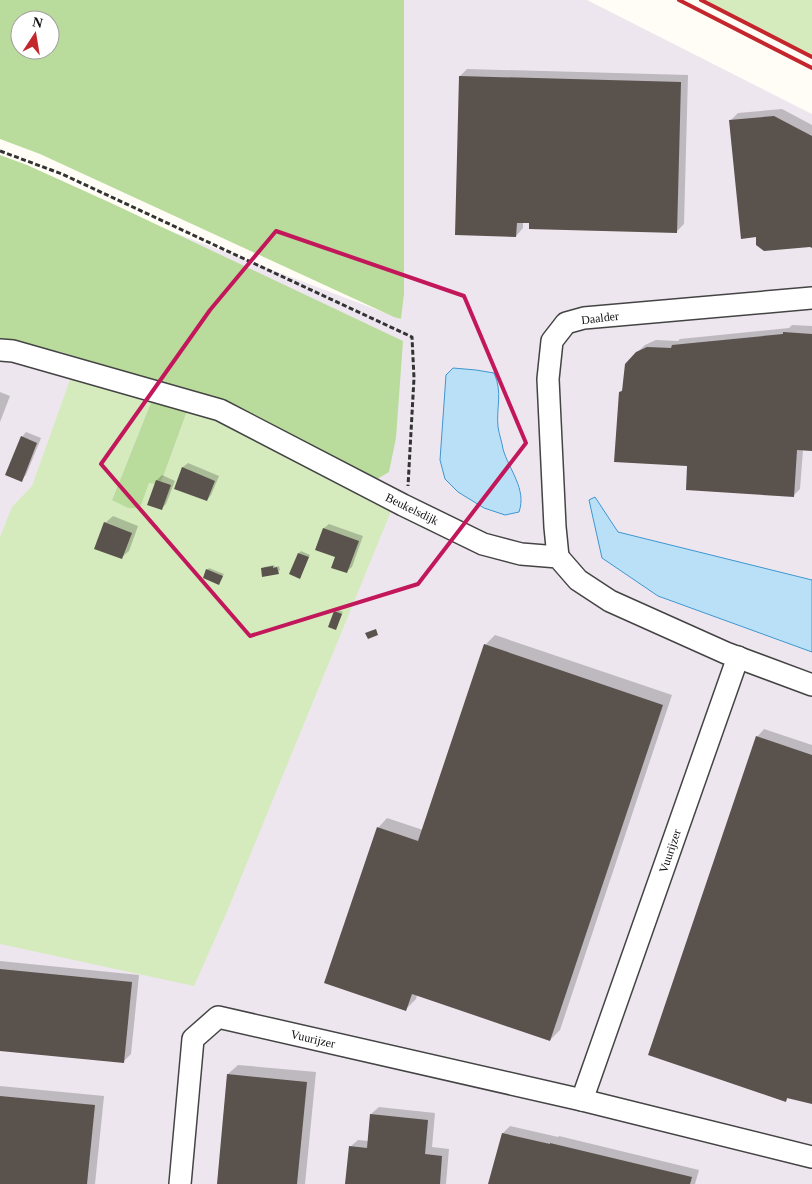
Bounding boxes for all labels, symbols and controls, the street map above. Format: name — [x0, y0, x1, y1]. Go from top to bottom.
north arrow — [10, 10, 60, 60]
text: N — [31, 14, 44, 31]
street label: Daalder — [580, 309, 620, 327]
street label: Beukelsdijk — [383, 490, 441, 528]
street label: Vuurijzer — [656, 827, 684, 875]
street label: Vuurijzer — [289, 1027, 337, 1051]

